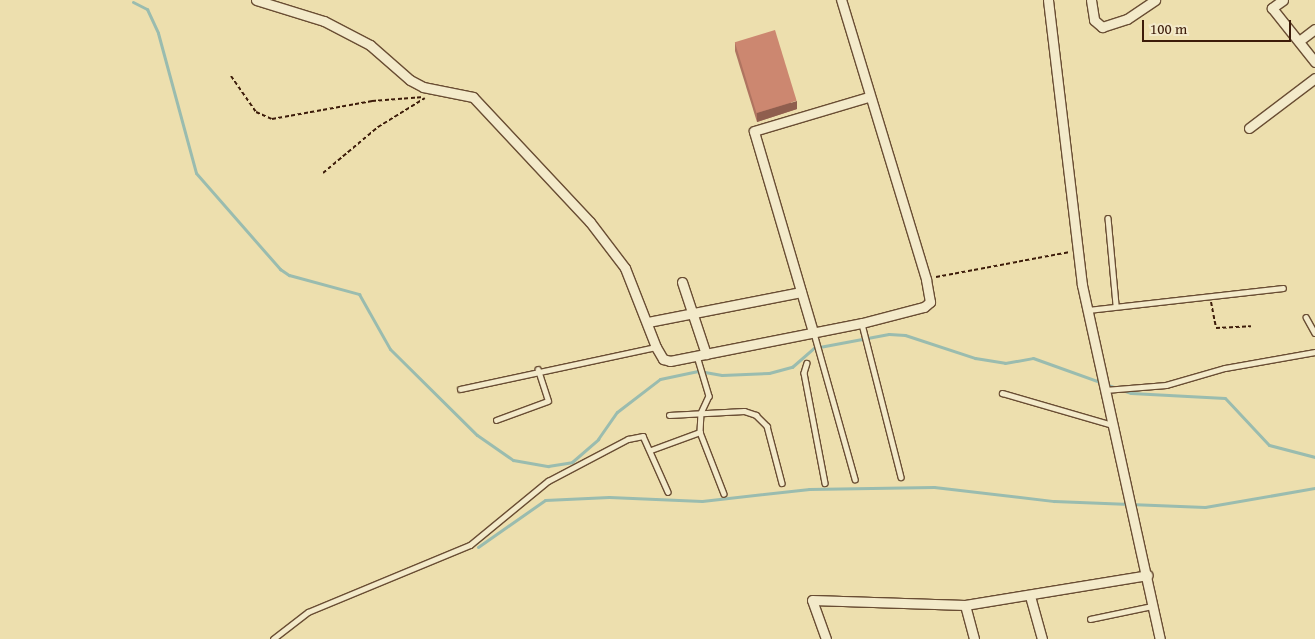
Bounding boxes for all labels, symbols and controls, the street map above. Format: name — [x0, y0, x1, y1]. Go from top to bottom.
scale bar — [1145, 10, 1294, 42]
text: 100 m — [1150, 18, 1187, 39]

